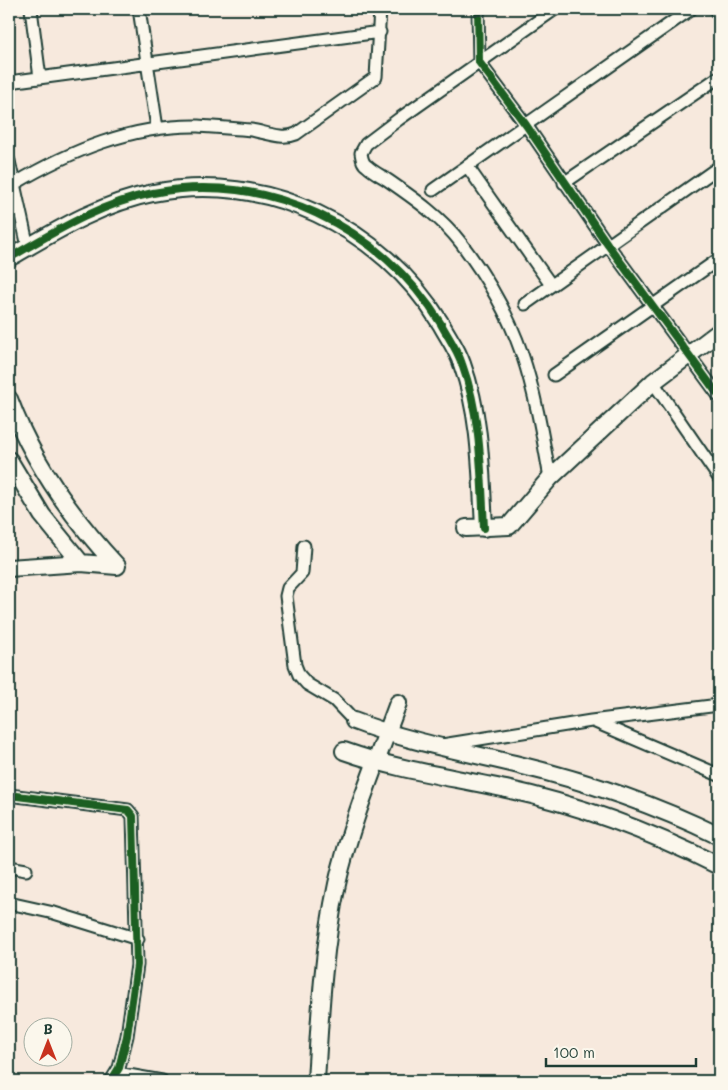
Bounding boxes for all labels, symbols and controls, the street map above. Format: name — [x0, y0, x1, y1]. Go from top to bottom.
north arrow — [22, 1018, 72, 1068]
text: B — [43, 1019, 53, 1038]
scale bar — [546, 1035, 696, 1067]
text: 100 m — [553, 1042, 595, 1062]

